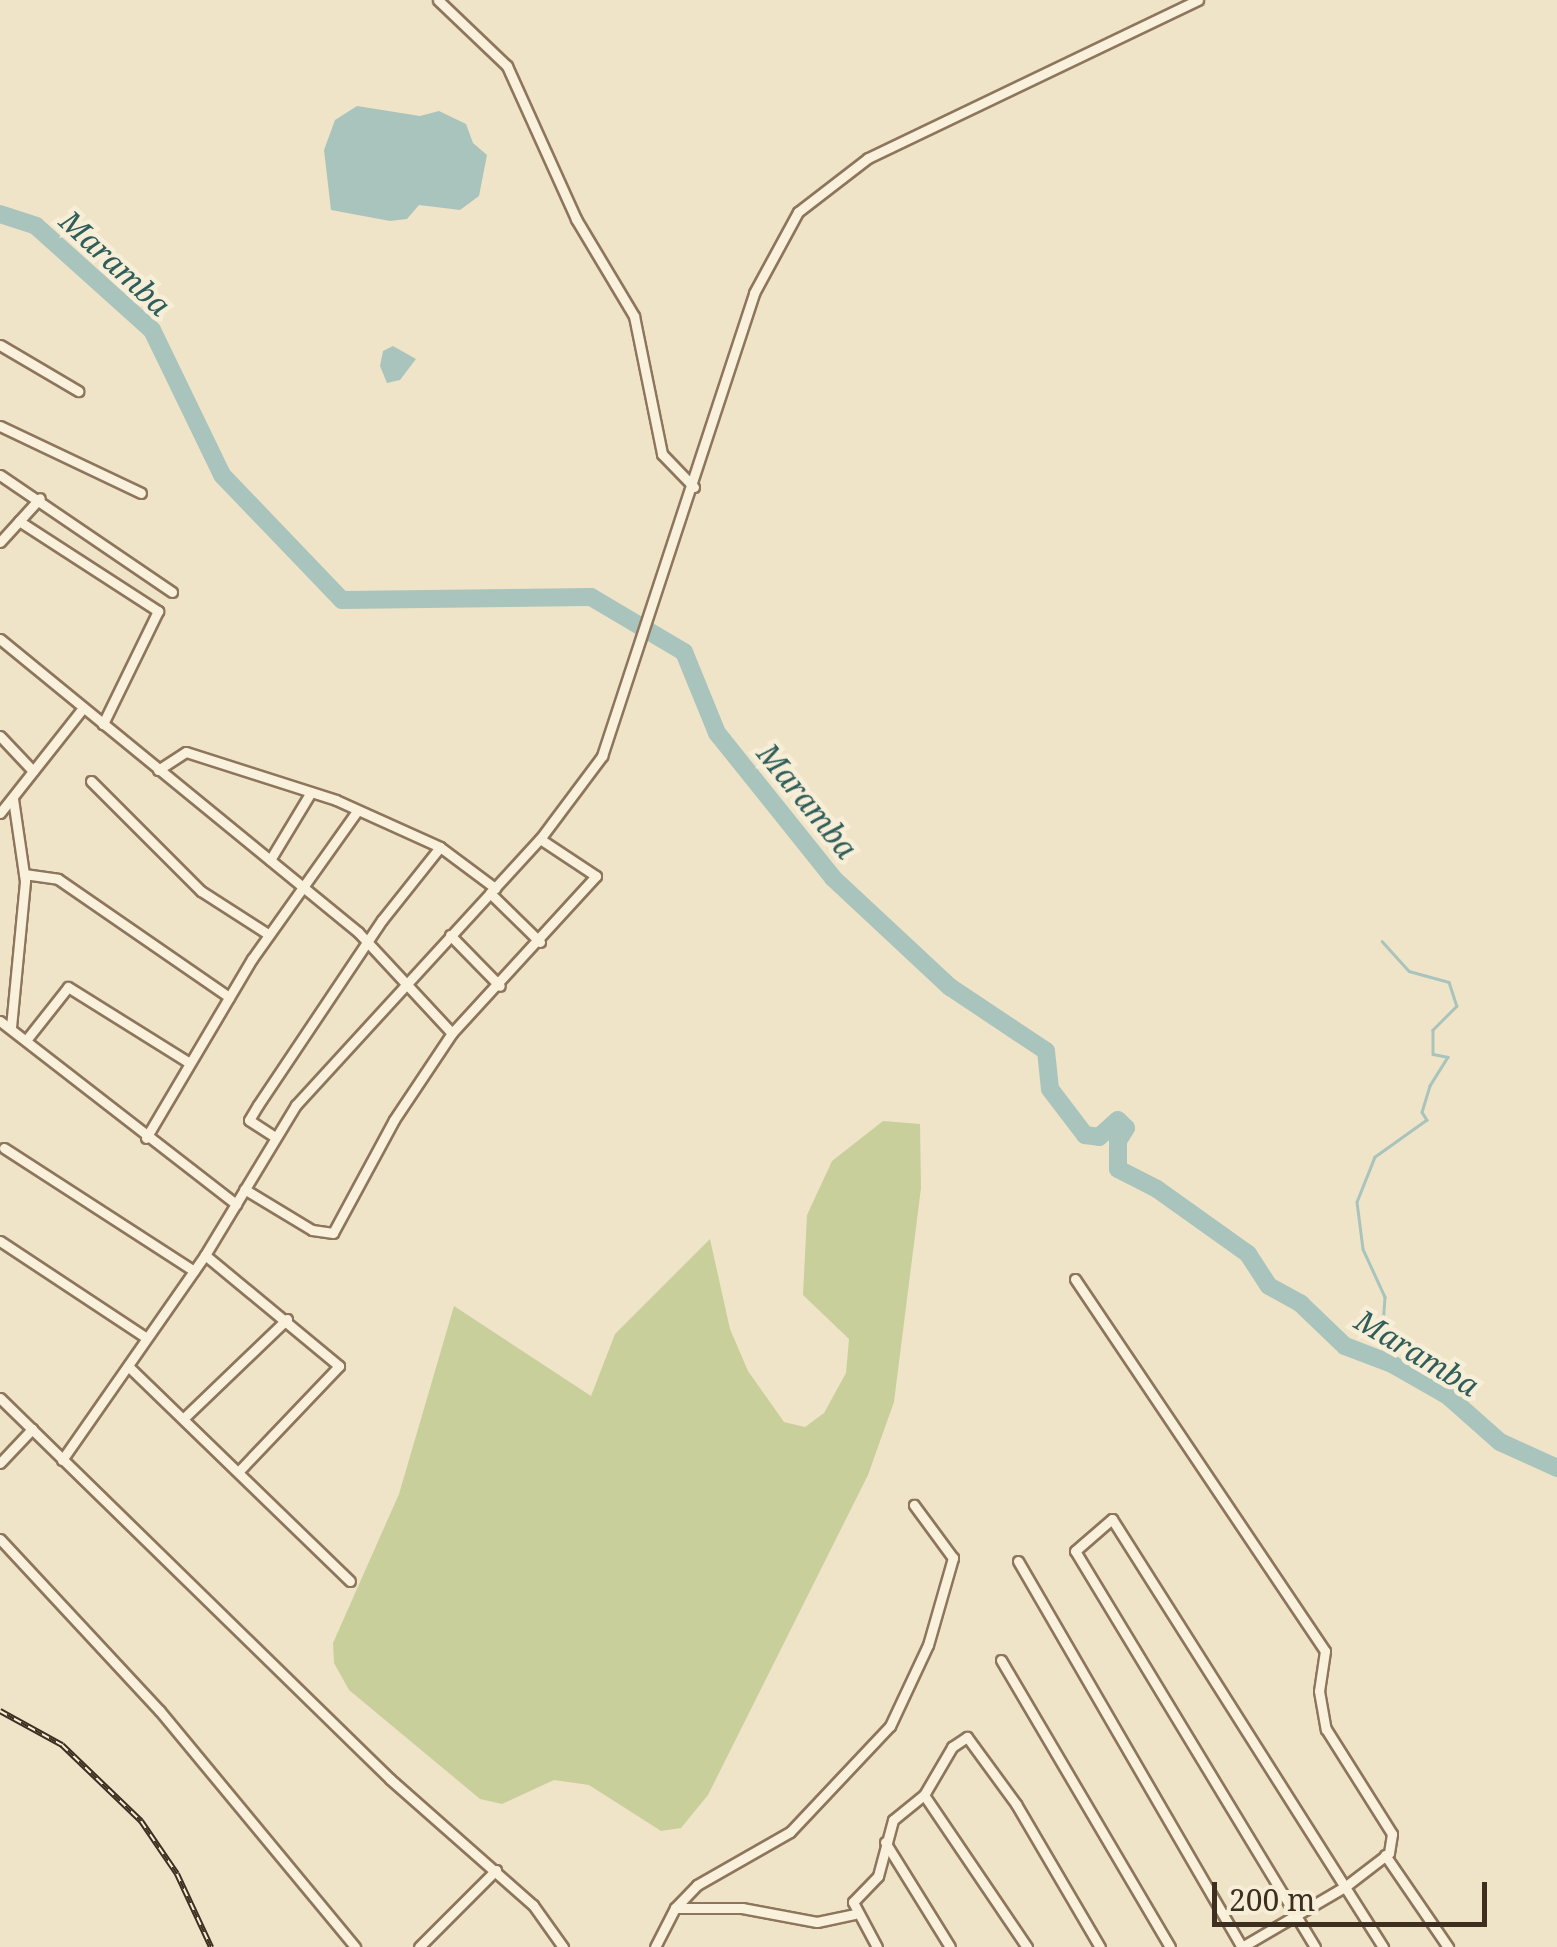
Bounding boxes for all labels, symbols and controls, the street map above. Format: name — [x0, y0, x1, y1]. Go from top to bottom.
water label: Maramba — [52, 203, 178, 323]
water label: Maramba — [750, 736, 864, 866]
water label: Maramba — [1349, 1302, 1485, 1404]
scale bar — [1217, 1862, 1492, 1924]
text: 200 m — [1229, 1879, 1315, 1920]

